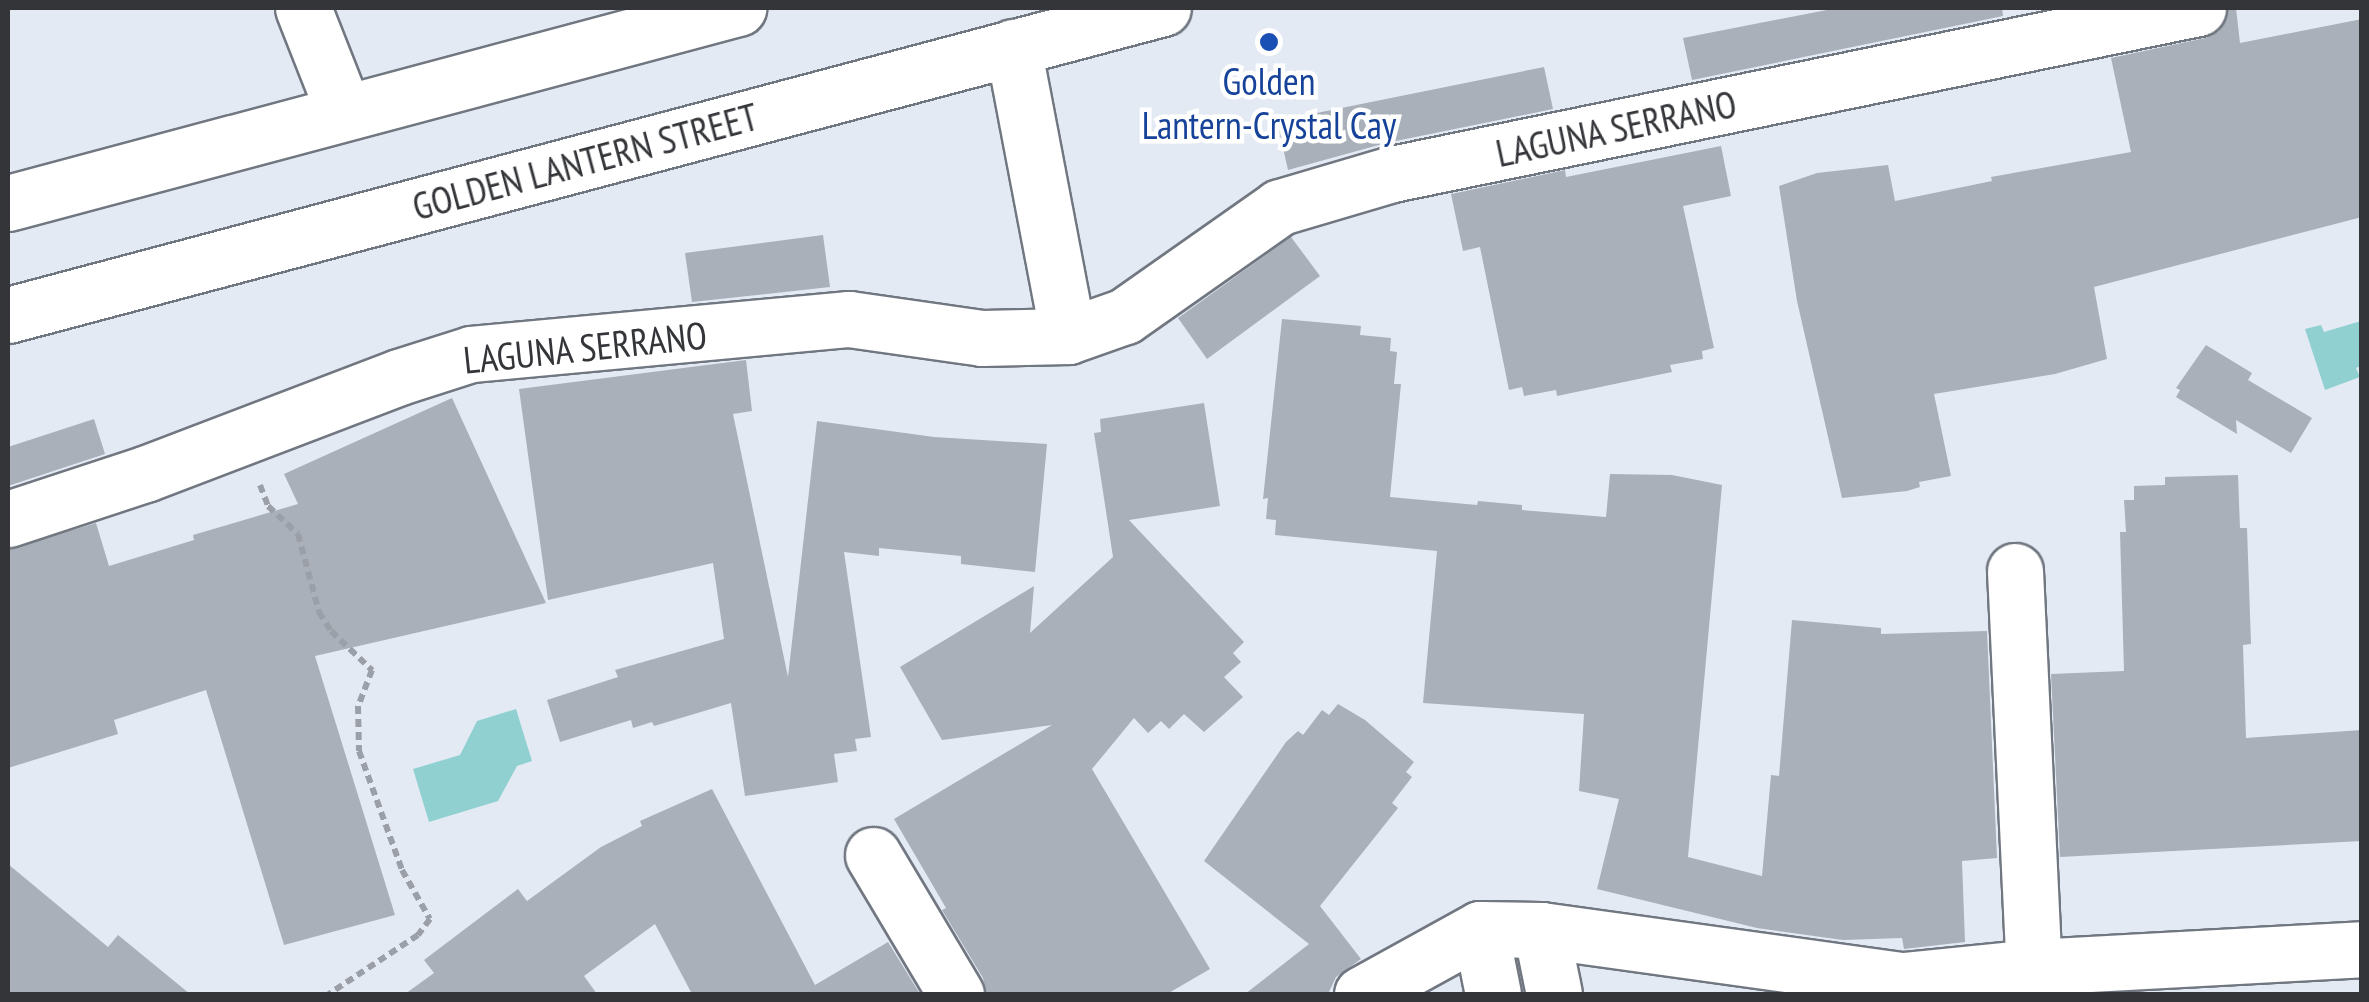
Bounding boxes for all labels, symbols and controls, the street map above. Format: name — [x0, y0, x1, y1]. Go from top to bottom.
marker: Golden Lantern-Crystal Cay — [1258, 31, 1280, 53]
place label: Golden Lantern-Crystal Cay — [1142, 58, 1396, 147]
street label: LAGUNA SERRANO — [1491, 80, 1741, 176]
street label: GOLDEN LANTERN STREET — [407, 93, 763, 229]
street label: LAGUNA SERRANO — [460, 311, 710, 383]

